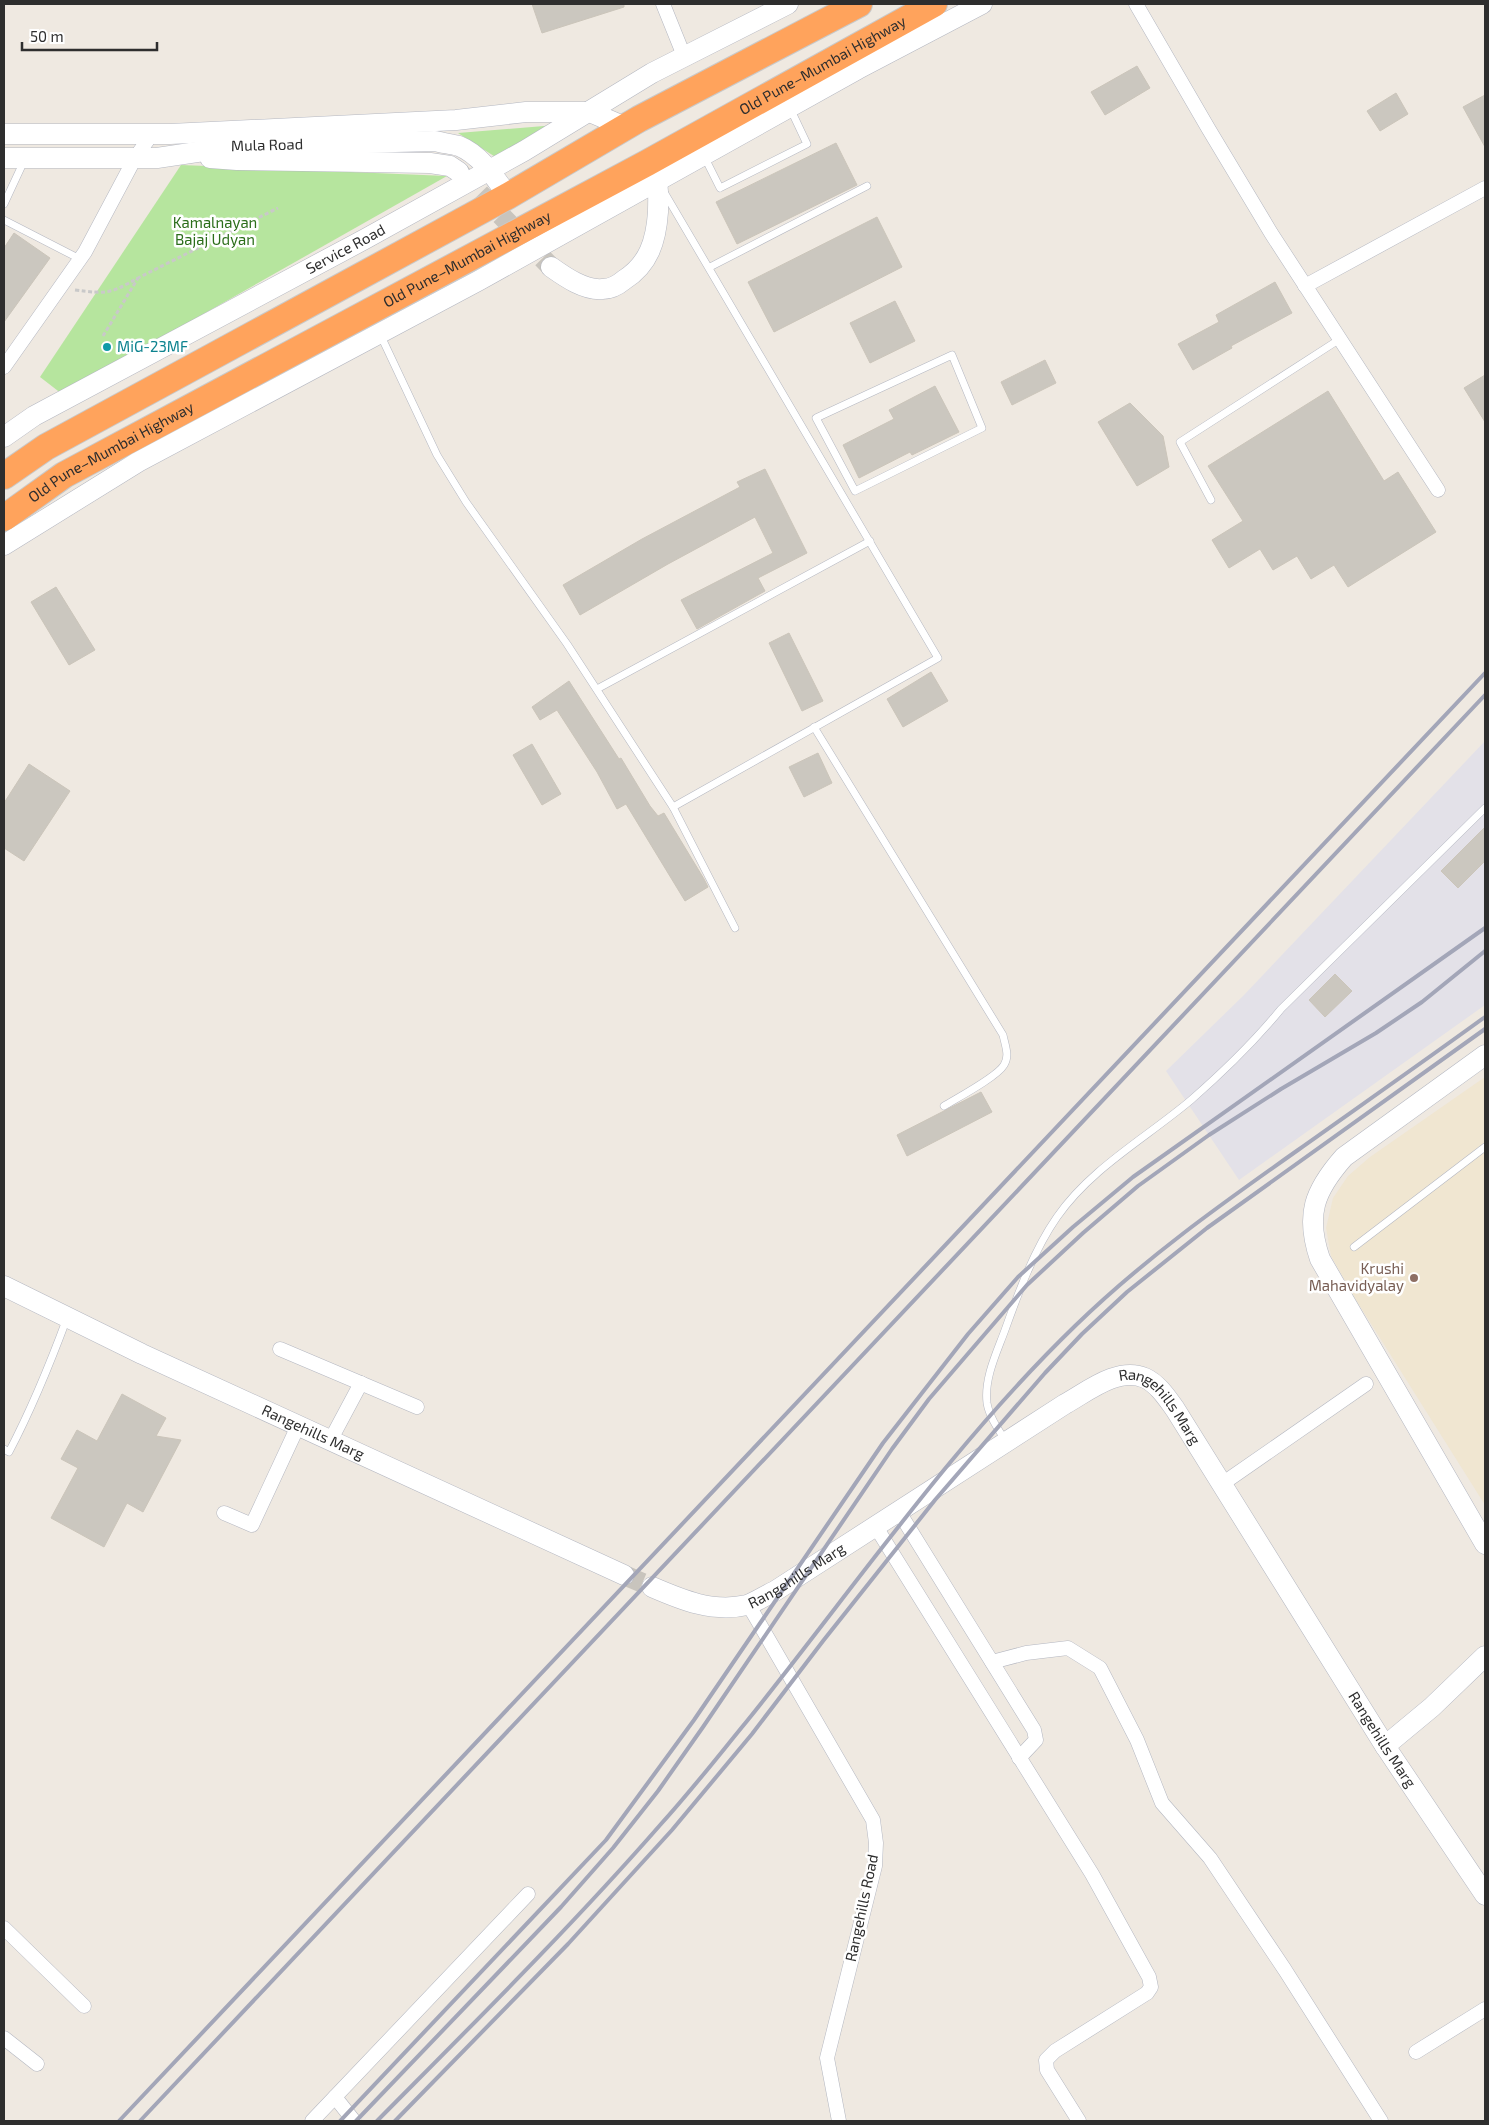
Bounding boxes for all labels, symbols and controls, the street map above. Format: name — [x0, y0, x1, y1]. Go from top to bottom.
street label: Old Pune–Mumbai Highway — [736, 11, 909, 118]
scale bar — [22, 20, 158, 52]
text: 50 m — [30, 27, 64, 45]
street label: Mula Road — [231, 134, 303, 154]
street label: Old Pune–Mumbai Highway — [380, 206, 554, 311]
park label: Kamalnayan Bajaj Udyan — [173, 213, 257, 249]
street label: Service Road — [302, 220, 388, 277]
place label: MiG-23MF — [117, 337, 188, 355]
marker: MiG-23MF — [101, 341, 113, 353]
street label: Old Pune–Mumbai Highway — [24, 397, 197, 506]
place label: Krushi Mahavidyalay — [1309, 1259, 1404, 1294]
marker: Krushi Mahavidyalay — [1408, 1272, 1420, 1284]
street label: Rangehills Marg — [1117, 1365, 1205, 1448]
street label: Rangehills Marg — [259, 1400, 368, 1463]
street label: Rangehills Marg — [745, 1538, 848, 1612]
street label: Rangehills Marg — [1345, 1688, 1421, 1791]
street label: Rangehills Road — [841, 1852, 881, 1963]

